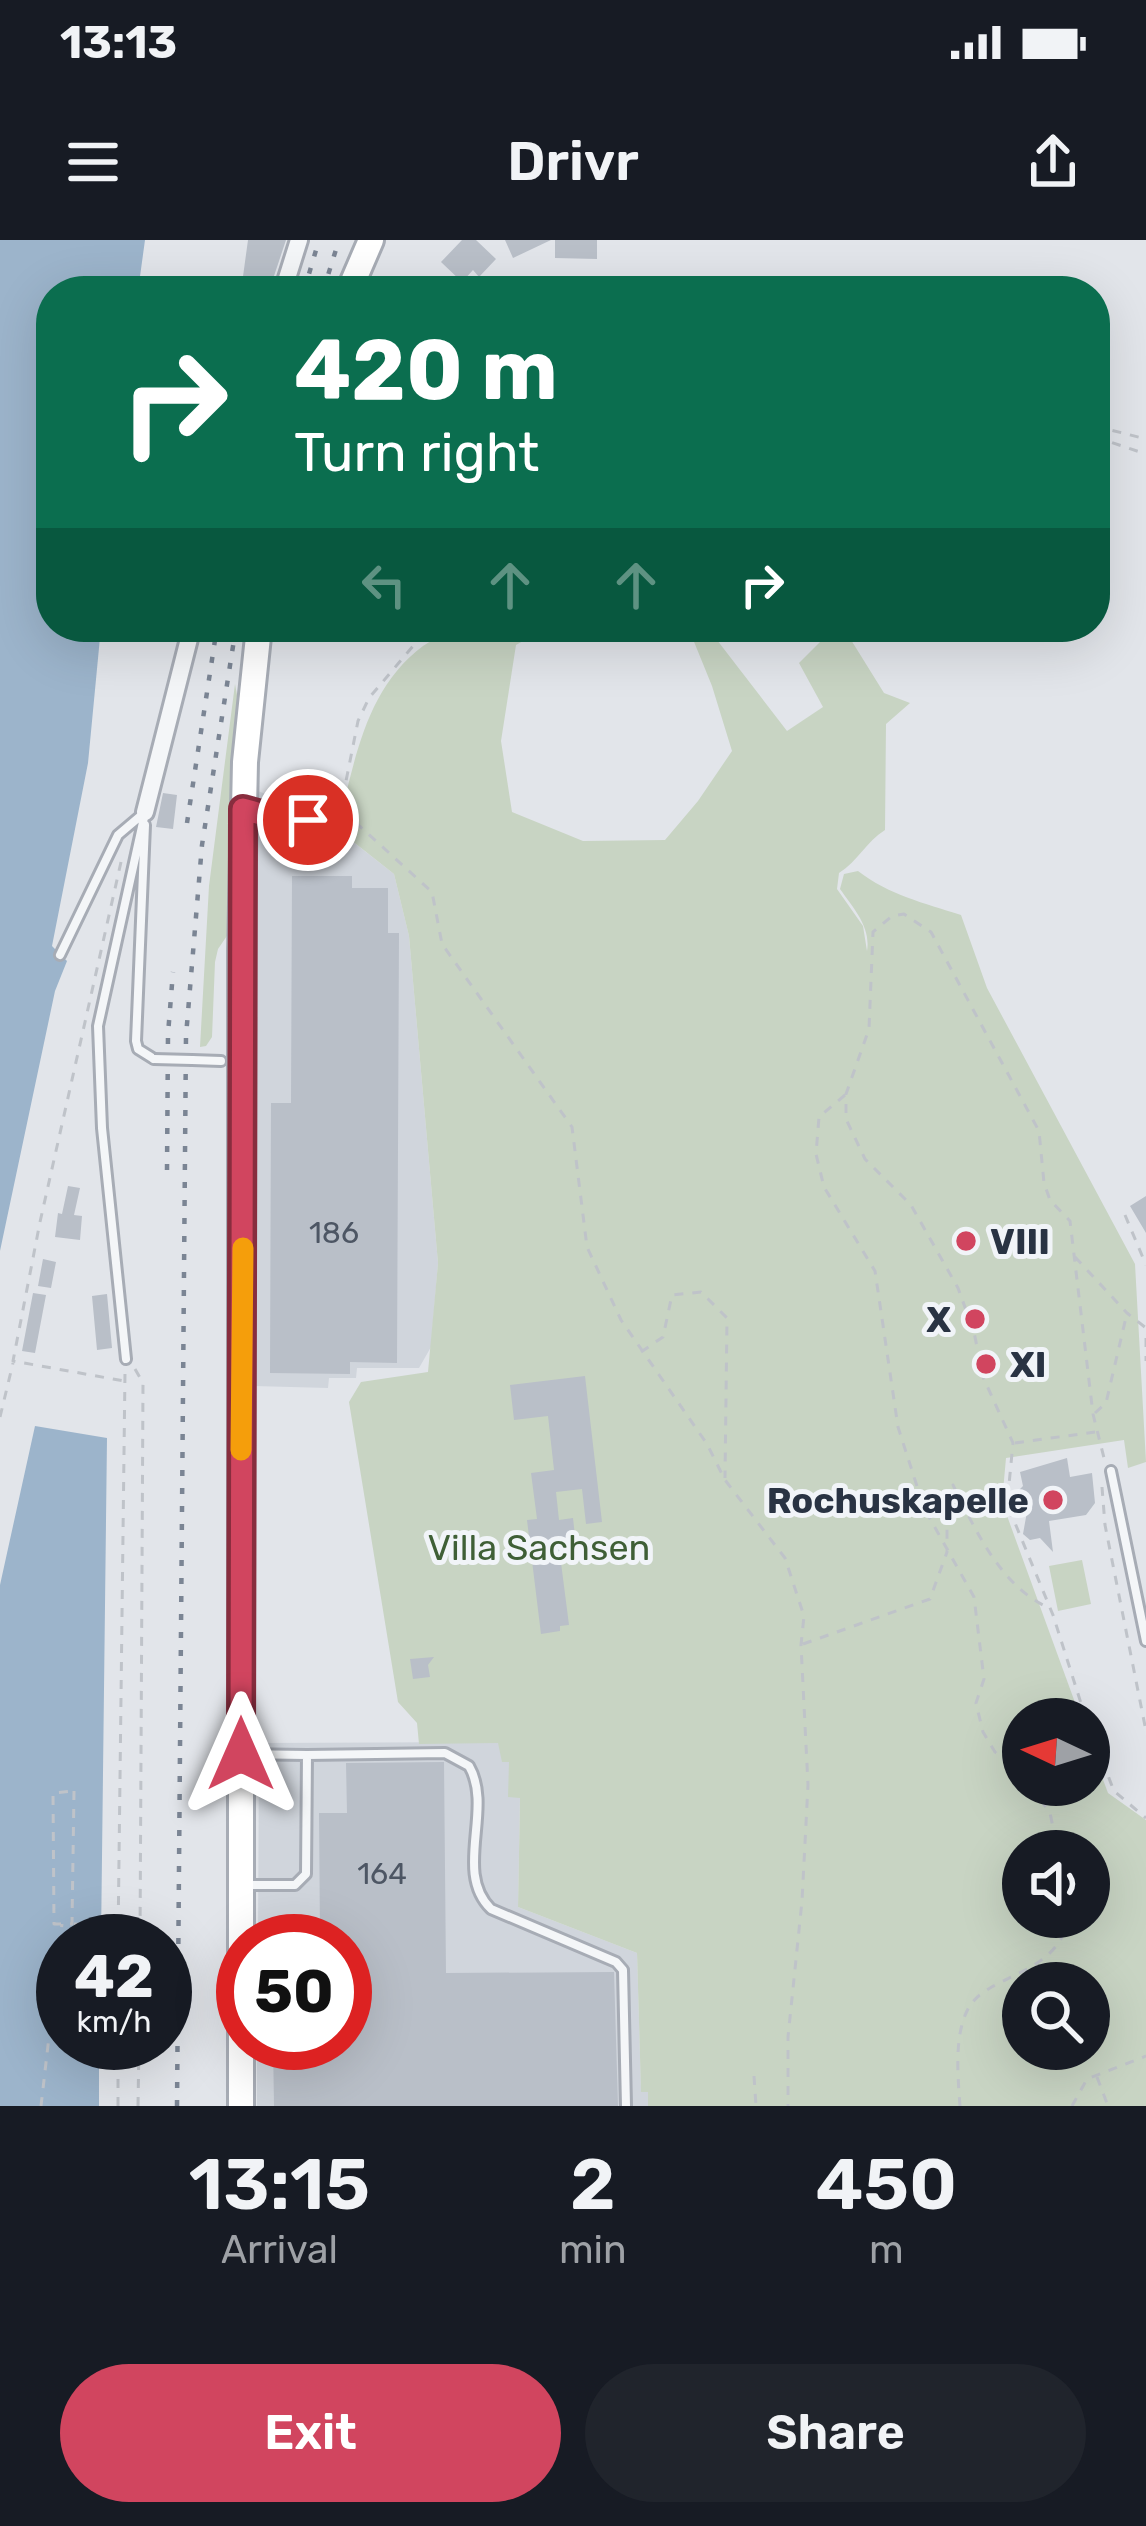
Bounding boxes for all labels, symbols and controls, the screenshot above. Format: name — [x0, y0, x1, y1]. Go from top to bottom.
text: 13:13 — [60, 16, 177, 69]
icon: menu — [60, 129, 126, 195]
icon: share — [1020, 129, 1086, 195]
text: Drivr — [507, 130, 639, 194]
text: 420 m — [294, 320, 558, 420]
icon: right — [96, 324, 252, 480]
text: Turn right — [294, 421, 539, 485]
icon: left — [351, 552, 417, 618]
icon: ahead — [477, 552, 543, 618]
icon: ahead — [603, 552, 669, 618]
icon: right — [729, 552, 795, 618]
pin — [257, 769, 359, 871]
icon: arrive — [275, 787, 341, 853]
house number: 186 — [309, 1215, 359, 1251]
place label: VIII — [990, 1220, 1050, 1263]
marker: VIII — [953, 1228, 979, 1254]
place label: X — [926, 1298, 951, 1341]
marker: X — [962, 1306, 988, 1332]
place label: XI — [1010, 1343, 1047, 1386]
marker: XI — [973, 1351, 999, 1377]
place label: Rochuskapelle — [767, 1479, 1029, 1522]
marker: Rochuskapelle — [1040, 1487, 1066, 1513]
park label: Villa Sachsen — [428, 1526, 650, 1569]
position arrow — [178, 1691, 304, 1817]
north arrow — [1002, 1698, 1110, 1806]
map controls — [1002, 1698, 1110, 2070]
button: sound — [1002, 1830, 1110, 1938]
house number: 164 — [357, 1856, 407, 1892]
speed limit sign: 50 — [216, 1914, 372, 2070]
text: 42 — [74, 1941, 154, 2012]
button: search — [1002, 1962, 1110, 2070]
text: km/h — [77, 2004, 151, 2040]
text: 13:15 — [189, 2142, 370, 2227]
text: 2 — [570, 2142, 616, 2227]
text: 450 — [816, 2142, 957, 2227]
text: Arrival — [221, 2227, 338, 2273]
text: min — [559, 2227, 627, 2273]
text: m — [869, 2227, 904, 2273]
button: Exit — [60, 2364, 561, 2502]
button: Share — [585, 2364, 1086, 2502]

